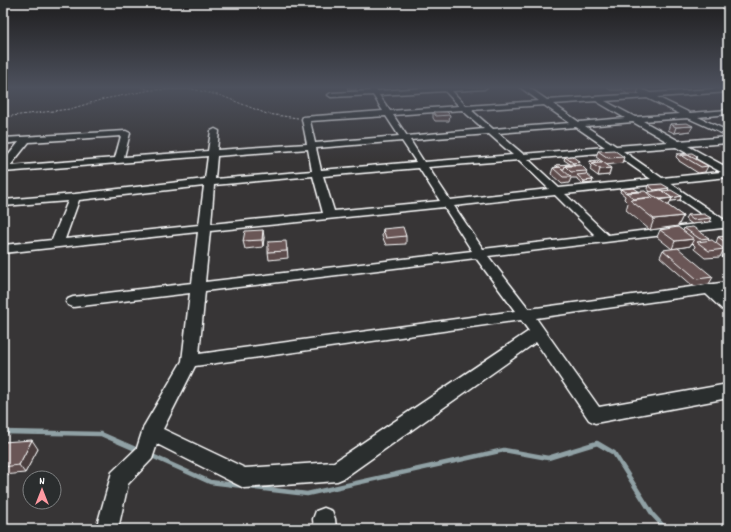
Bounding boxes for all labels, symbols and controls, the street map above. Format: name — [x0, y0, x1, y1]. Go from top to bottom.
north arrow — [22, 470, 62, 510]
text: N — [39, 474, 45, 490]

